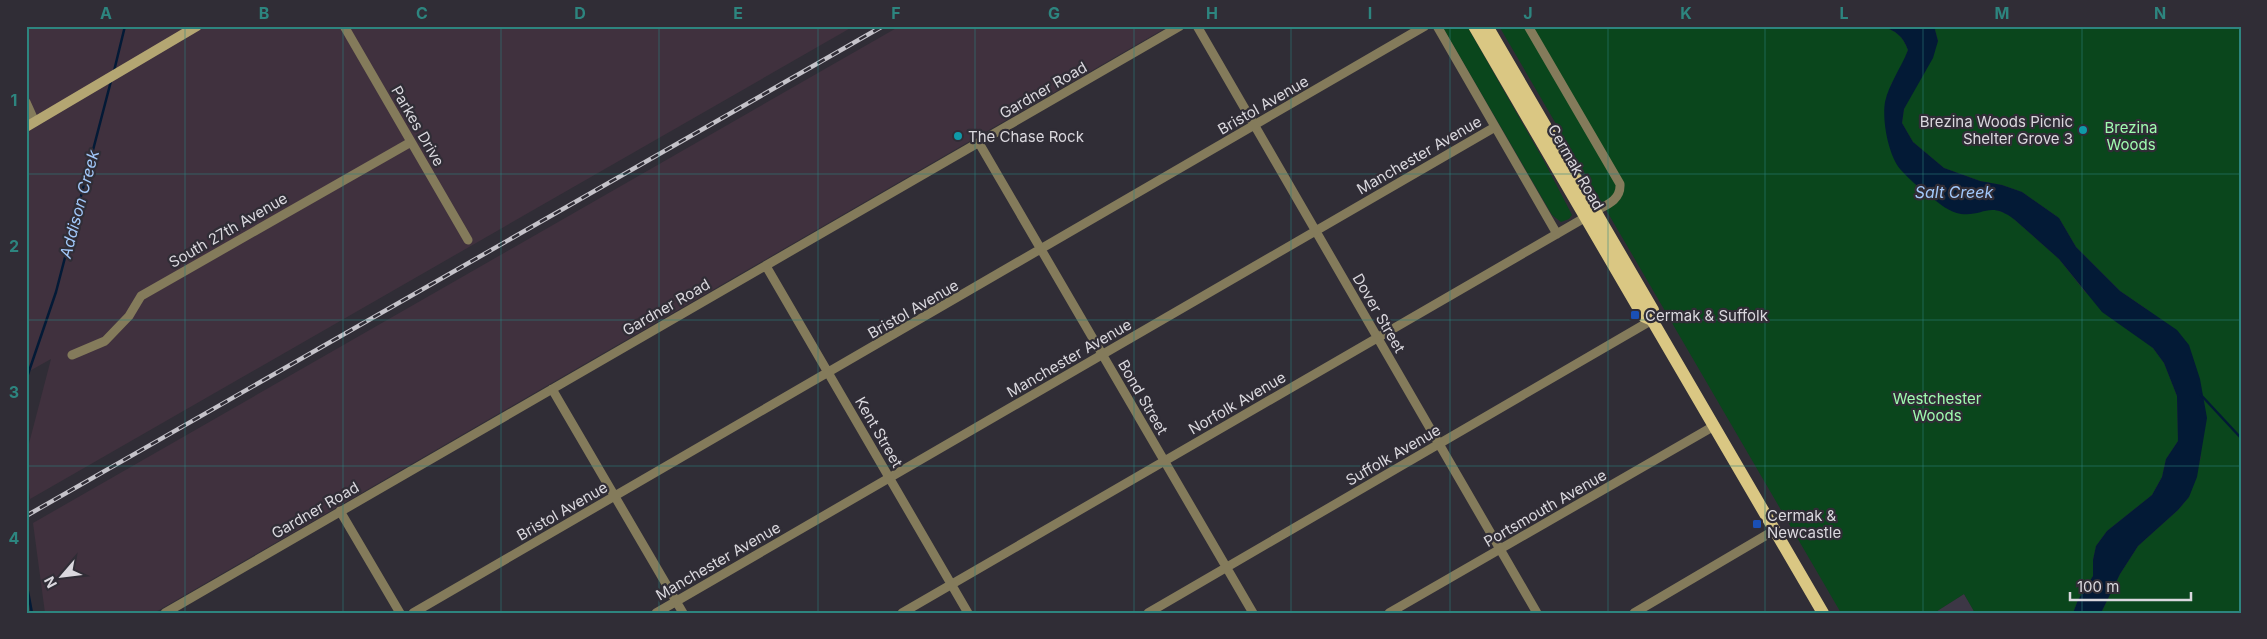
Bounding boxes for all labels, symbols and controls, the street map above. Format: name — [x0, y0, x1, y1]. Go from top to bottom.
text: A — [100, 3, 112, 23]
text: B — [259, 3, 269, 23]
text: C — [416, 3, 428, 23]
text: D — [574, 3, 586, 23]
text: E — [733, 3, 743, 23]
text: F — [891, 3, 901, 23]
text: G — [1048, 3, 1060, 23]
text: H — [1206, 3, 1218, 23]
text: I — [1368, 3, 1372, 23]
text: J — [1523, 3, 1533, 23]
text: K — [1680, 3, 1692, 23]
text: L — [1839, 3, 1849, 23]
text: M — [1995, 3, 2009, 23]
text: N — [2154, 3, 2166, 23]
street label: Gardner Road — [996, 57, 1090, 123]
street label: Bristol Avenue — [1214, 71, 1312, 139]
street label: Parkes Drive — [387, 82, 449, 170]
text: 1 — [11, 90, 17, 110]
street label: Manchester Avenue — [1353, 112, 1485, 198]
place label: Brezina Woods Picnic Shelter Grove 3 — [1920, 112, 2073, 148]
park label: Brezina Woods — [2105, 118, 2157, 154]
street label: Cermak Road — [1544, 121, 1608, 213]
marker: Brezina Woods Picnic Shelter Grove 3 — [2077, 124, 2089, 136]
place label: The Chase Rock — [968, 127, 1085, 146]
marker: The Chase Rock — [952, 130, 964, 142]
water label: Addison Creek — [55, 148, 103, 261]
water label: Salt Creek — [1915, 182, 1994, 202]
street label: South 27th Avenue — [165, 188, 291, 272]
text: 2 — [9, 236, 19, 256]
street label: Dover Street — [1349, 270, 1409, 356]
street label: Gardner Road — [619, 274, 713, 340]
street label: Bristol Avenue — [864, 275, 962, 343]
place label: Cermak & Suffolk — [1645, 306, 1769, 325]
marker: Cermak & Suffolk — [1629, 309, 1641, 321]
street label: Manchester Avenue — [1003, 315, 1135, 401]
street label: Bond Street — [1114, 356, 1172, 438]
street label: Norfolk Avenue — [1185, 368, 1289, 438]
text: 3 — [9, 382, 19, 402]
park label: Westchester Woods — [1893, 389, 1982, 425]
street label: Kent Street — [851, 393, 907, 471]
street label: Suffolk Avenue — [1342, 420, 1444, 490]
street label: Portsmouth Avenue — [1480, 465, 1610, 551]
street label: Gardner Road — [268, 477, 362, 543]
street label: Bristol Avenue — [513, 477, 611, 545]
place label: Cermak & Newcastle — [1767, 506, 1841, 542]
street label: Manchester Avenue — [652, 518, 784, 604]
marker: Cermak & Newcastle — [1751, 518, 1763, 530]
text: 4 — [9, 528, 20, 548]
north arrow — [38, 552, 88, 602]
scale bar — [2070, 569, 2191, 601]
text: N — [40, 574, 60, 591]
text: 100 m — [2077, 577, 2119, 596]

